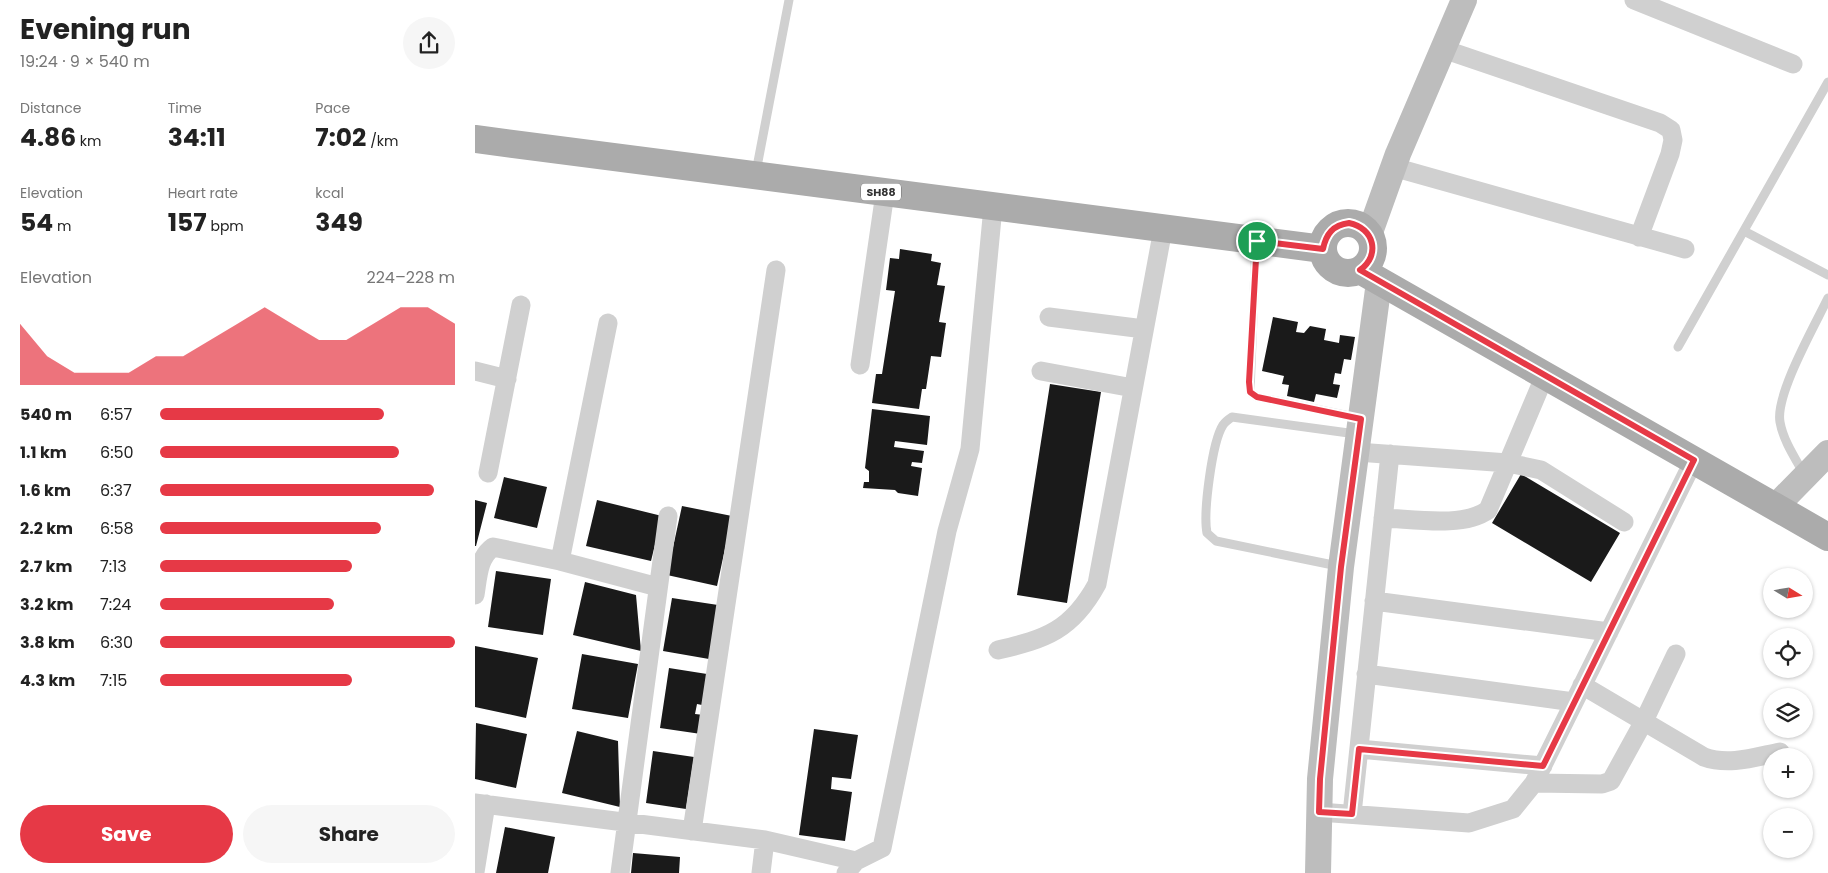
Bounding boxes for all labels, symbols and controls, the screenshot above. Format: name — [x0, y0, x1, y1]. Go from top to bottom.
text: Evening run — [20, 10, 191, 49]
button: share — [403, 17, 455, 69]
text: 19:24 · 9 × 540 m — [20, 50, 150, 73]
text: Distance — [20, 98, 81, 118]
text: Time — [168, 98, 202, 118]
text: Pace — [315, 98, 350, 118]
text: 4.86 — [20, 120, 76, 155]
text: 34:11 — [168, 120, 226, 155]
text: 7:02 — [315, 120, 366, 155]
text: km — [76, 131, 101, 151]
text: /km — [366, 131, 398, 151]
text: Elevation — [20, 183, 83, 203]
text: Heart rate — [168, 183, 238, 203]
text: kcal — [315, 183, 344, 203]
road number: SH88 — [861, 183, 901, 200]
text: 54 — [20, 205, 53, 240]
text: 157 — [168, 205, 207, 240]
text: 349 — [315, 205, 363, 240]
text: m — [53, 216, 71, 236]
text: bpm — [207, 216, 244, 236]
pin — [1236, 220, 1278, 262]
icon: arrive — [1243, 227, 1271, 255]
text: Elevation — [20, 266, 92, 289]
text: 224–228 m — [366, 266, 455, 289]
text: 540 m — [20, 403, 72, 426]
text: 6:57 — [100, 403, 132, 426]
text: 1.1 km — [20, 441, 67, 464]
text: 6:50 — [100, 441, 134, 464]
text: 1.6 km — [20, 479, 71, 502]
text: 6:37 — [100, 479, 132, 502]
text: 2.2 km — [20, 517, 73, 540]
text: 6:58 — [100, 517, 134, 540]
text: 2.7 km — [20, 555, 72, 578]
text: 7:13 — [100, 555, 127, 578]
north arrow — [1763, 568, 1813, 618]
map controls — [1763, 568, 1813, 858]
text: 3.2 km — [20, 593, 74, 616]
text: 7:24 — [100, 593, 131, 616]
button: locate — [1763, 628, 1813, 678]
text: 3.8 km — [20, 631, 75, 654]
text: 6:30 — [100, 631, 133, 654]
text: 4.3 km — [20, 669, 75, 692]
text: 7:15 — [100, 669, 127, 692]
button: layers — [1763, 688, 1813, 738]
button: + — [1763, 748, 1813, 798]
button: Save — [20, 805, 233, 863]
button: Share — [243, 805, 455, 863]
button: − — [1763, 808, 1813, 858]

